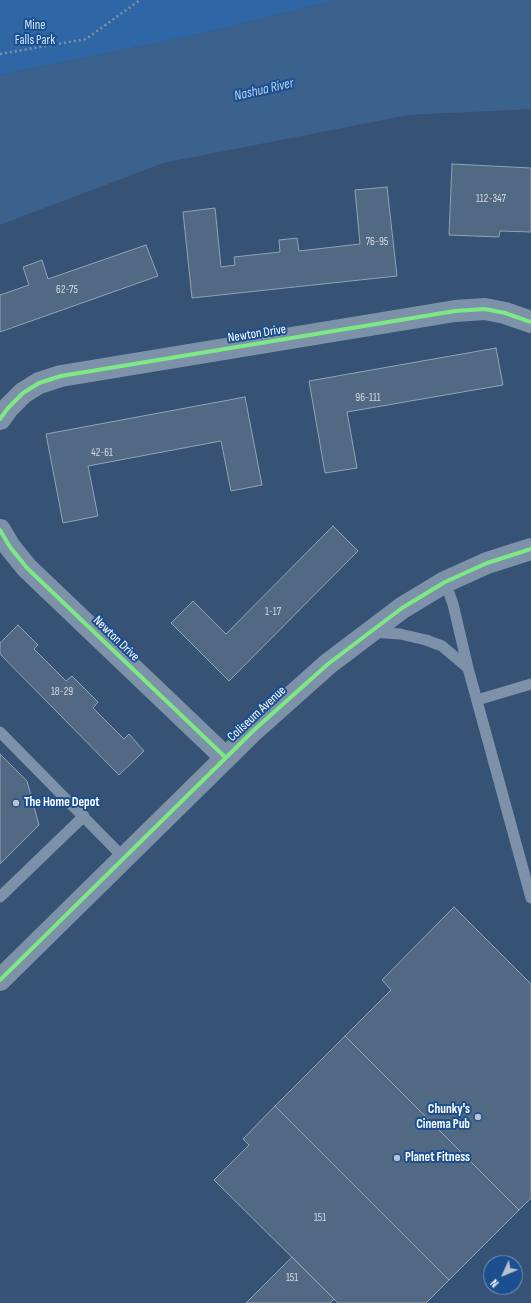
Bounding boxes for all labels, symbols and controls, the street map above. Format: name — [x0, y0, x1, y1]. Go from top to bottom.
park label: Mine Falls Park — [15, 18, 55, 49]
water label: Nashua River — [233, 75, 295, 105]
house number: 112-347 — [476, 192, 506, 206]
house number: 76-95 — [366, 235, 388, 249]
house number: 62-75 — [56, 283, 78, 297]
street label: Newton Drive — [227, 322, 287, 346]
house number: 96-111 — [355, 391, 381, 405]
house number: 42-61 — [91, 446, 113, 460]
house number: 1-17 — [265, 605, 281, 619]
street label: Newton Drive — [89, 613, 143, 665]
street label: Coliseum Avenue — [225, 683, 289, 745]
house number: 18-29 — [51, 685, 73, 699]
place label: The Home Depot — [24, 795, 100, 811]
marker: The Home Depot — [11, 798, 21, 808]
place label: Chunky's Cinema Pub — [416, 1102, 470, 1133]
marker: Chunky's Cinema Pub — [473, 1112, 483, 1122]
place label: Planet Fitness — [405, 1150, 470, 1166]
marker: Planet Fitness — [392, 1153, 402, 1163]
house number: 151 — [314, 1211, 326, 1225]
north arrow — [483, 1255, 523, 1295]
house number: 151 — [286, 1271, 298, 1285]
text: N — [488, 1276, 501, 1290]

